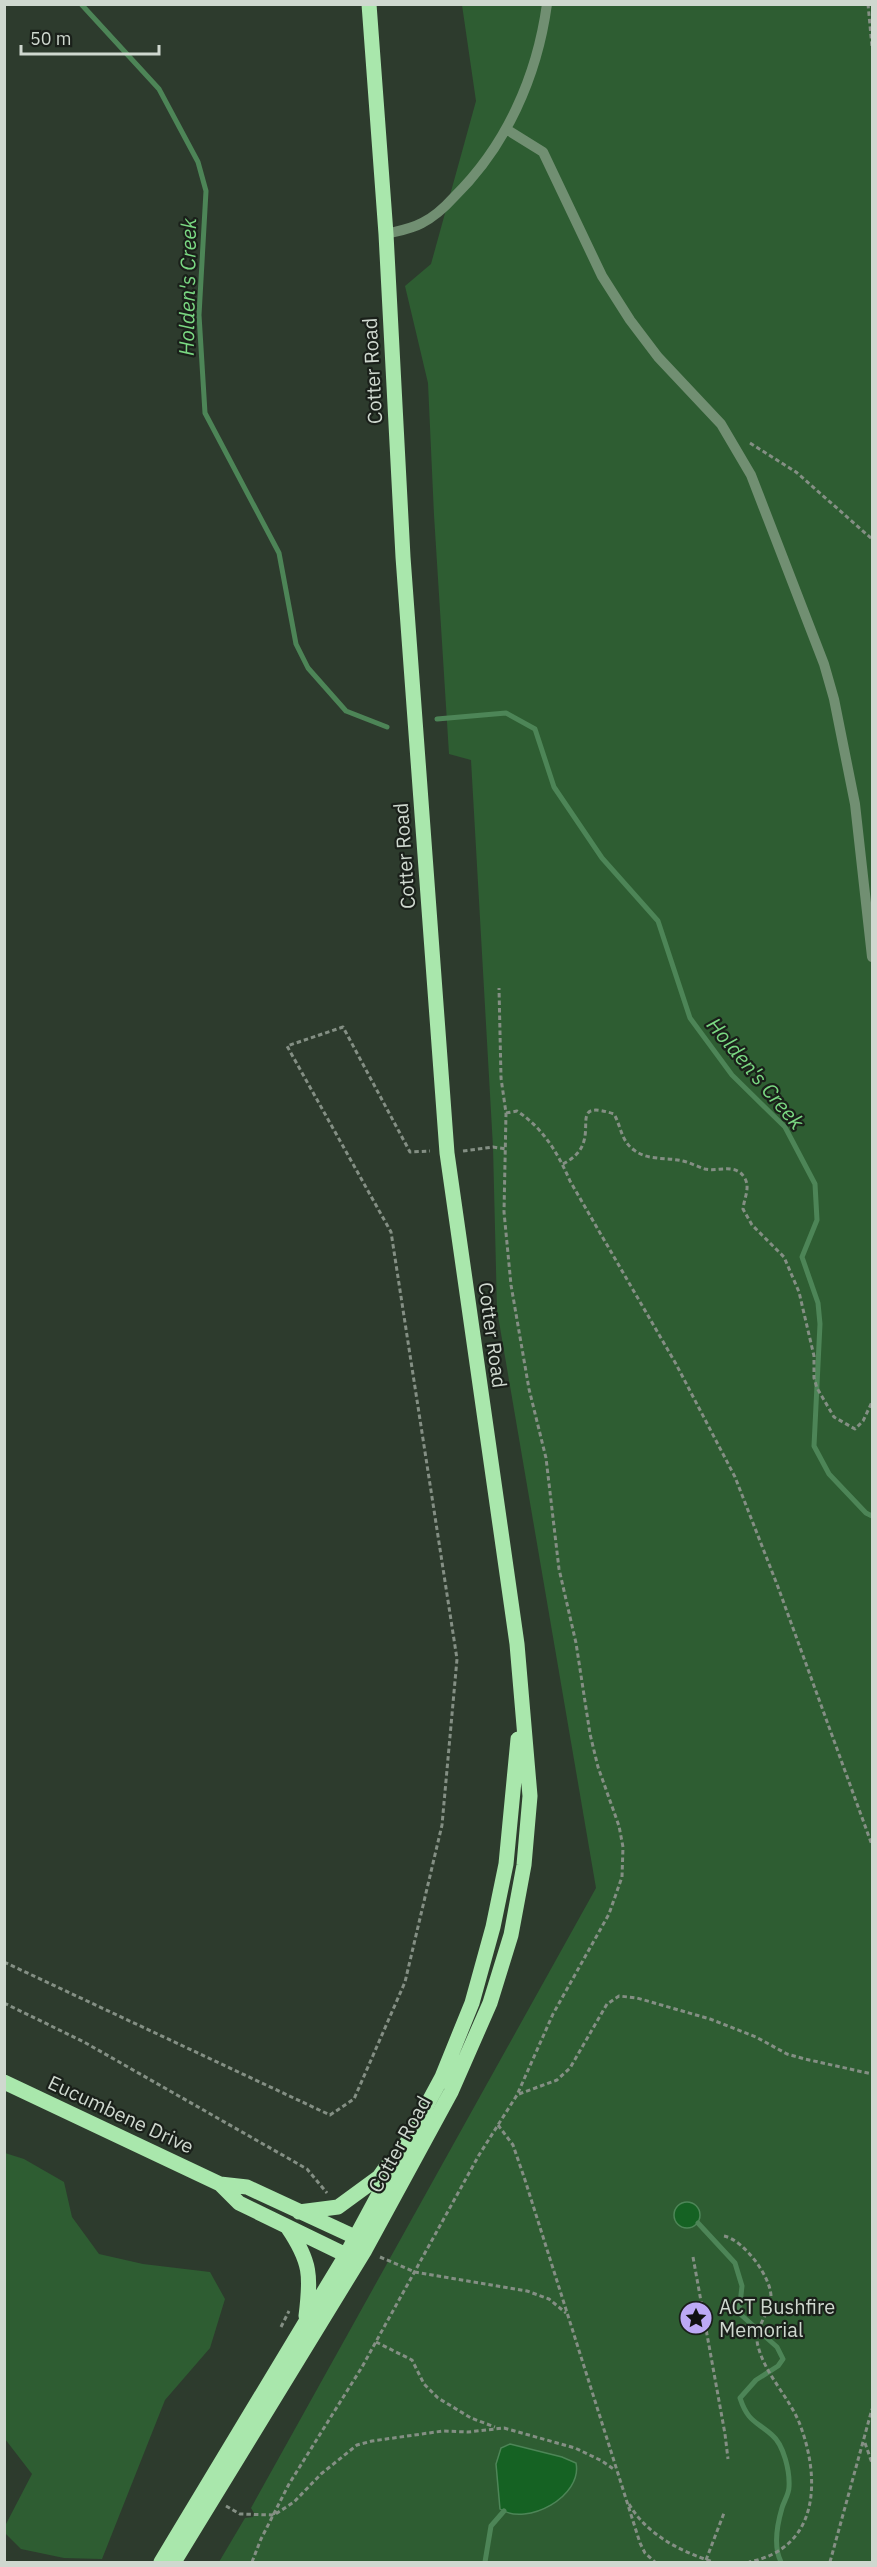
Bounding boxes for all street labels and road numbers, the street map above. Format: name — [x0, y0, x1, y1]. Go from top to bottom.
street label: Cotter Road — [356, 317, 388, 425]
street label: Cotter Road — [387, 802, 421, 910]
street label: Cotter Road — [472, 1280, 514, 1390]
street label: Eucumbene Drive — [44, 2068, 198, 2160]
street label: Cotter Road — [361, 2091, 437, 2197]

